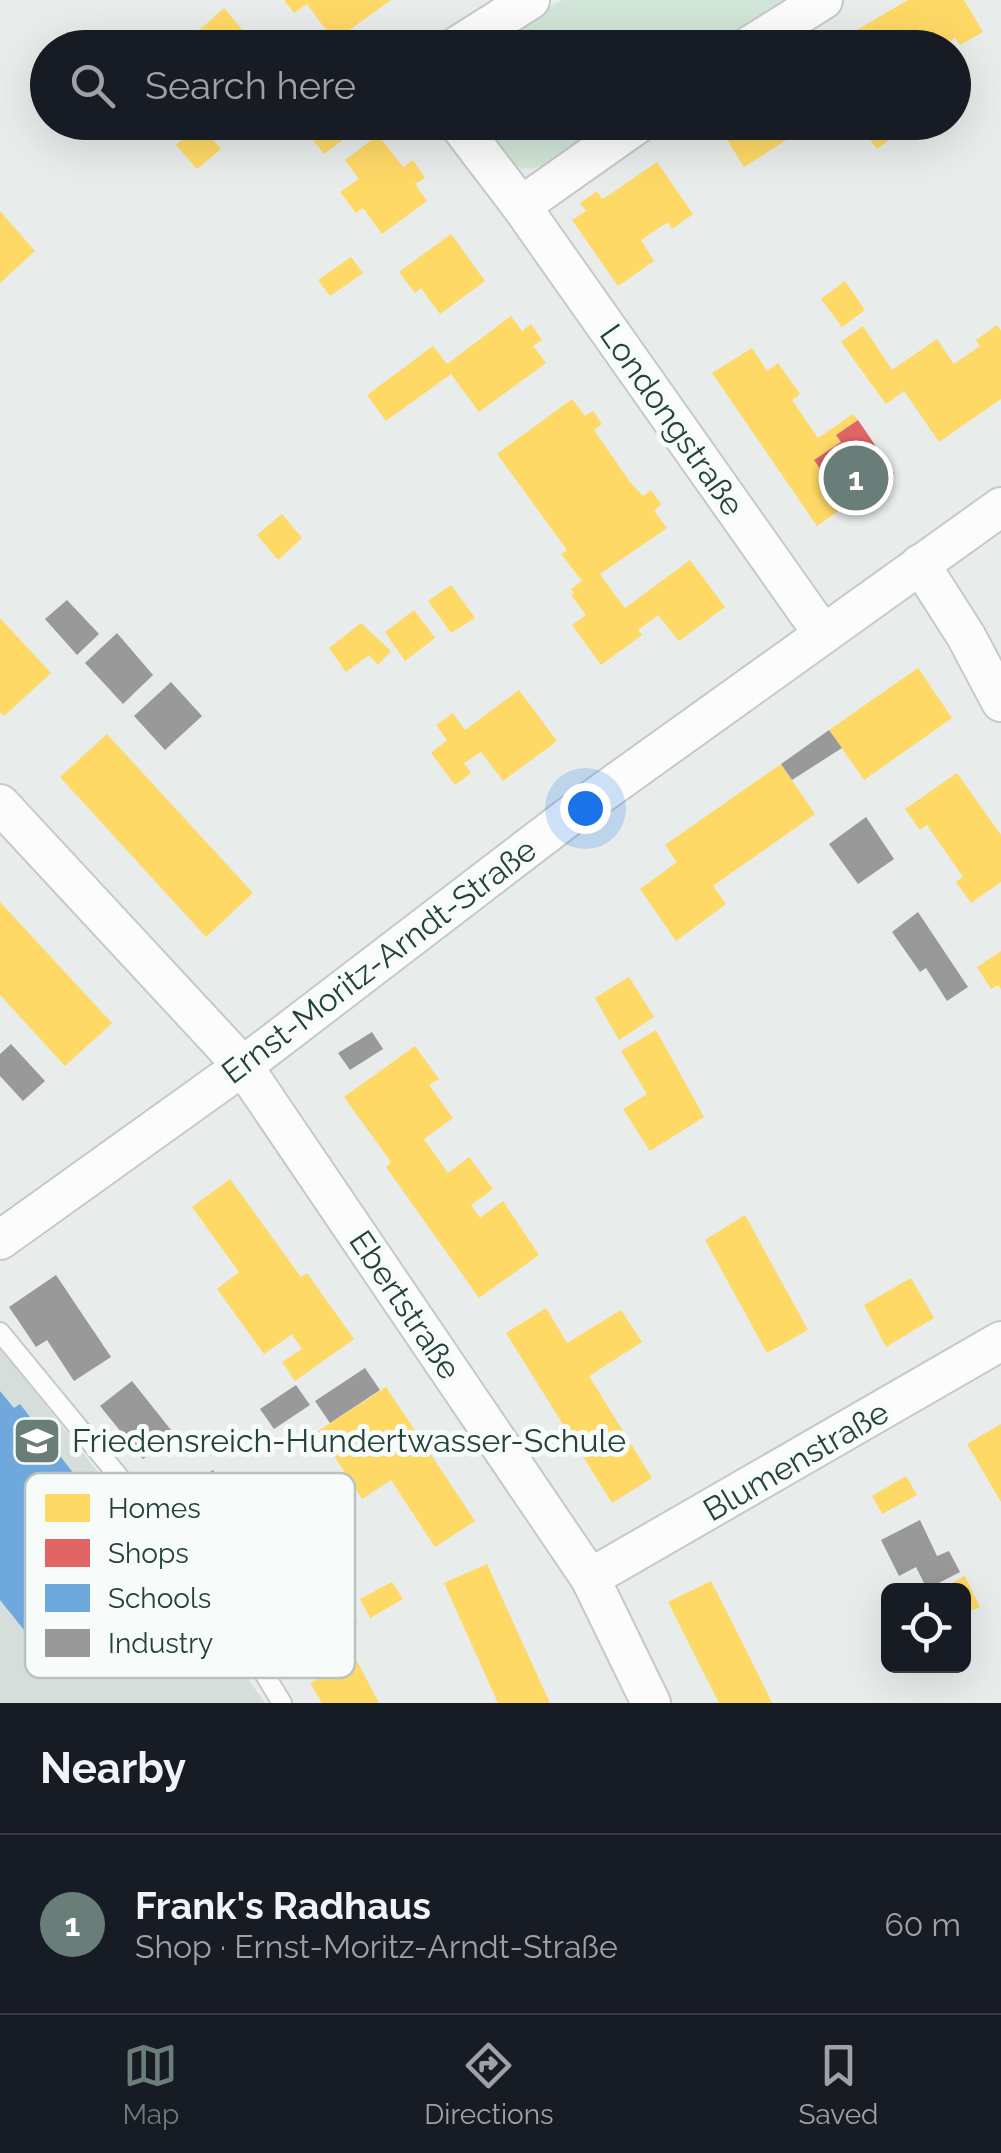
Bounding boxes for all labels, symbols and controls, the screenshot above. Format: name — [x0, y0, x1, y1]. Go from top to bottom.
search box — [30, 30, 971, 140]
icon: search — [65, 58, 120, 113]
text: Search here — [145, 63, 356, 108]
street label: Londongstraße — [593, 317, 752, 522]
pin: 1 — [824, 440, 888, 516]
your location — [560, 783, 611, 834]
street label: Ernst-Moritz-Arndt-Straße — [214, 830, 543, 1091]
street label: Ebertstraße — [342, 1223, 469, 1386]
street label: Blumenstraße — [697, 1393, 895, 1528]
school or university icon: Friedensreich-Hundertwasser-Schule — [11, 1415, 63, 1467]
place label: Friedensreich-Hundertwasser-Schule — [72, 1422, 626, 1459]
legend — [25, 1473, 355, 1678]
text: Homes — [108, 1492, 201, 1525]
text: Shops — [108, 1537, 189, 1570]
text: Schools — [108, 1582, 211, 1615]
map controls — [881, 1583, 971, 1673]
button: locate — [881, 1583, 971, 1673]
text: Industry — [108, 1627, 213, 1660]
text: Nearby — [40, 1744, 186, 1793]
text: Frank's Radhaus — [135, 1883, 431, 1928]
text: 1 — [65, 1906, 80, 1943]
text: 60 m — [885, 1906, 961, 1943]
text: Shop · Ernst-Moritz-Arndt-Straße — [135, 1928, 618, 1965]
tab: Map — [122, 2038, 179, 2131]
tab: Directions — [424, 2038, 554, 2131]
tab: Saved — [798, 2038, 879, 2131]

